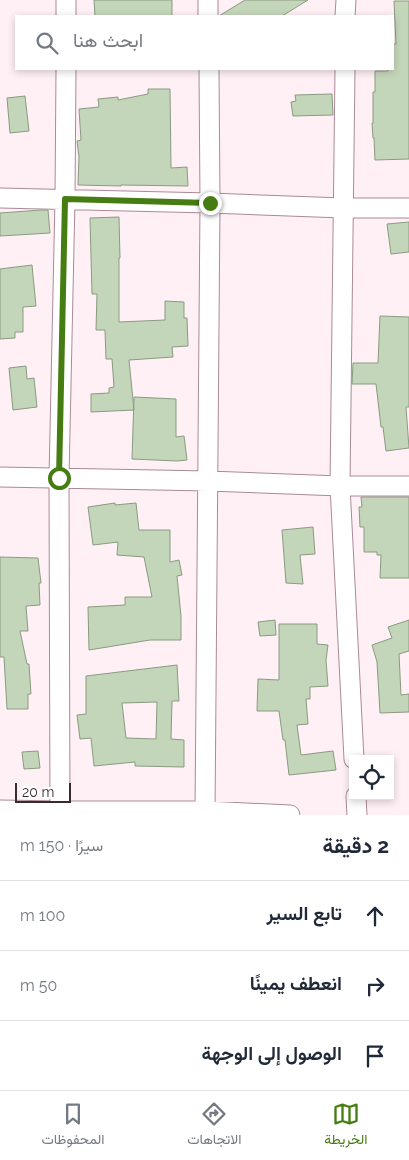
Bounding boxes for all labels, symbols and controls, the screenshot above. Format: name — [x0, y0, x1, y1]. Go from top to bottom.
search box — [15, 15, 394, 70]
icon: search — [33, 29, 61, 57]
text: ابحث هنا — [73, 29, 143, 51]
route end — [199, 192, 222, 215]
route start — [48, 467, 71, 490]
map controls — [349, 755, 394, 800]
button: locate — [349, 755, 394, 800]
scale bar — [15, 780, 71, 803]
text: 20 m — [22, 784, 54, 800]
text: 2 دقيقة — [323, 833, 389, 858]
text: سيرًا · 150 m — [20, 836, 103, 855]
text: تابع السير — [267, 902, 342, 924]
icon: ahead — [361, 902, 389, 930]
text: 100 m — [20, 906, 65, 925]
text: انعطف يمينًا — [250, 972, 342, 994]
icon: right — [361, 972, 389, 1000]
text: 50 m — [20, 976, 57, 995]
text: الوصول إلى الوجهة — [202, 1042, 342, 1064]
icon: arrive — [361, 1042, 389, 1070]
tab: المحفوظات — [41, 1100, 104, 1152]
tab: الاتجاهات — [187, 1100, 242, 1152]
tab: الخريطة — [324, 1100, 368, 1152]

